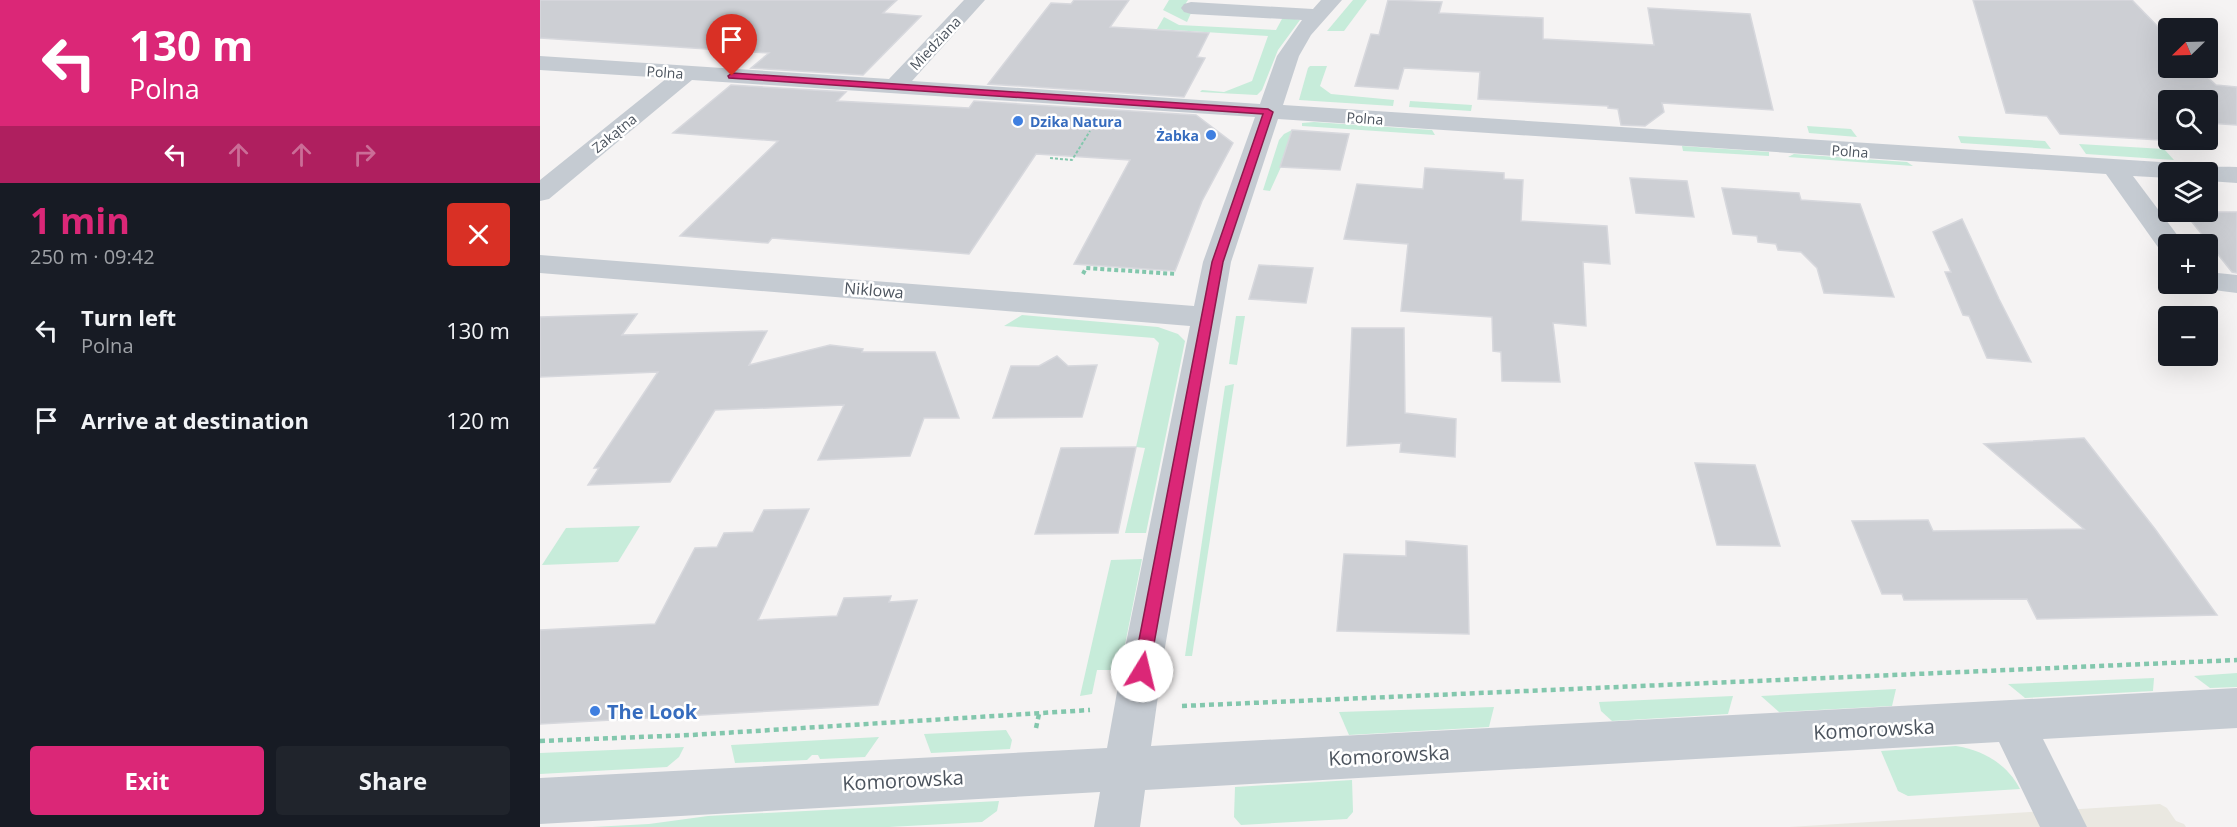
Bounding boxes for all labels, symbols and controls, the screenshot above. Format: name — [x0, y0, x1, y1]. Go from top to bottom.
street label: Miedziana — [905, 12, 965, 74]
pin — [706, 14, 757, 76]
text: 130 m — [129, 16, 253, 73]
north arrow — [2158, 18, 2218, 78]
map controls — [2158, 18, 2218, 366]
icon: arrive — [715, 23, 748, 56]
icon: left — [30, 24, 108, 102]
street label: Polna — [646, 61, 684, 83]
text: Polna — [129, 70, 200, 107]
button: search — [2158, 90, 2218, 150]
street label: Polna — [1346, 107, 1384, 129]
street label: Zakątna — [588, 109, 640, 157]
place label: Dzika Natura — [1030, 112, 1122, 131]
marker: Dzika Natura — [1011, 114, 1025, 128]
place label: Żabka — [1156, 126, 1199, 145]
marker: Żabka — [1204, 128, 1218, 142]
icon: left — [159, 138, 192, 171]
icon: ahead — [222, 138, 255, 171]
icon: ahead — [285, 138, 318, 171]
icon: right — [348, 138, 381, 171]
street label: Polna — [1831, 140, 1869, 162]
button: layers — [2158, 162, 2218, 222]
text: 1 min — [30, 196, 130, 245]
button: close — [447, 203, 510, 266]
button: + — [2158, 234, 2218, 294]
text: 250 m · 09:42 — [30, 243, 155, 270]
street label: Niklowa — [843, 276, 905, 304]
text: Turn left — [81, 302, 176, 332]
button: − — [2158, 306, 2218, 366]
icon: left — [30, 314, 63, 347]
text: 130 m — [446, 315, 510, 345]
text: Polna — [81, 332, 134, 359]
icon: arrive — [30, 404, 63, 437]
text: Arrive at destination — [81, 405, 309, 435]
text: 120 m — [446, 405, 510, 435]
position arrow — [1110, 639, 1174, 703]
place label: The Look — [607, 698, 698, 725]
marker: The Look — [588, 704, 602, 718]
street label: Komorowska — [1813, 712, 1935, 746]
street label: Komorowska — [1328, 738, 1450, 772]
button: Exit — [30, 746, 264, 815]
button: Share — [276, 746, 510, 815]
street label: Komorowska — [842, 763, 964, 797]

